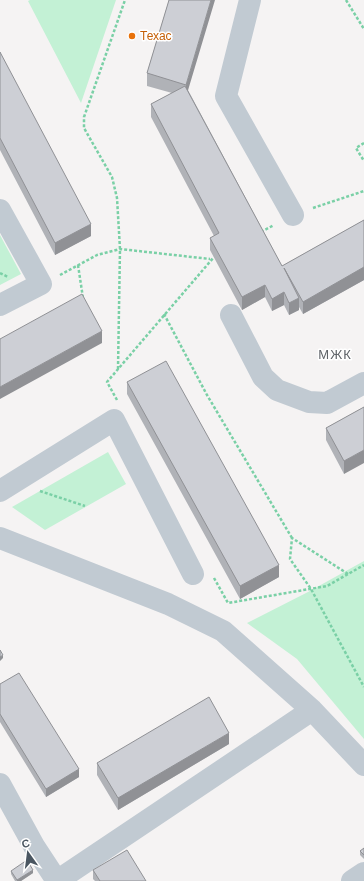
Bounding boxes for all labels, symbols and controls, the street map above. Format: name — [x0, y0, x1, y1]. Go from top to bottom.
place label: Техас — [140, 29, 172, 43]
marker: Техас — [127, 31, 137, 41]
district label: МЖК — [318, 347, 352, 362]
north arrow — [8, 833, 48, 873]
text: С — [20, 837, 31, 850]

